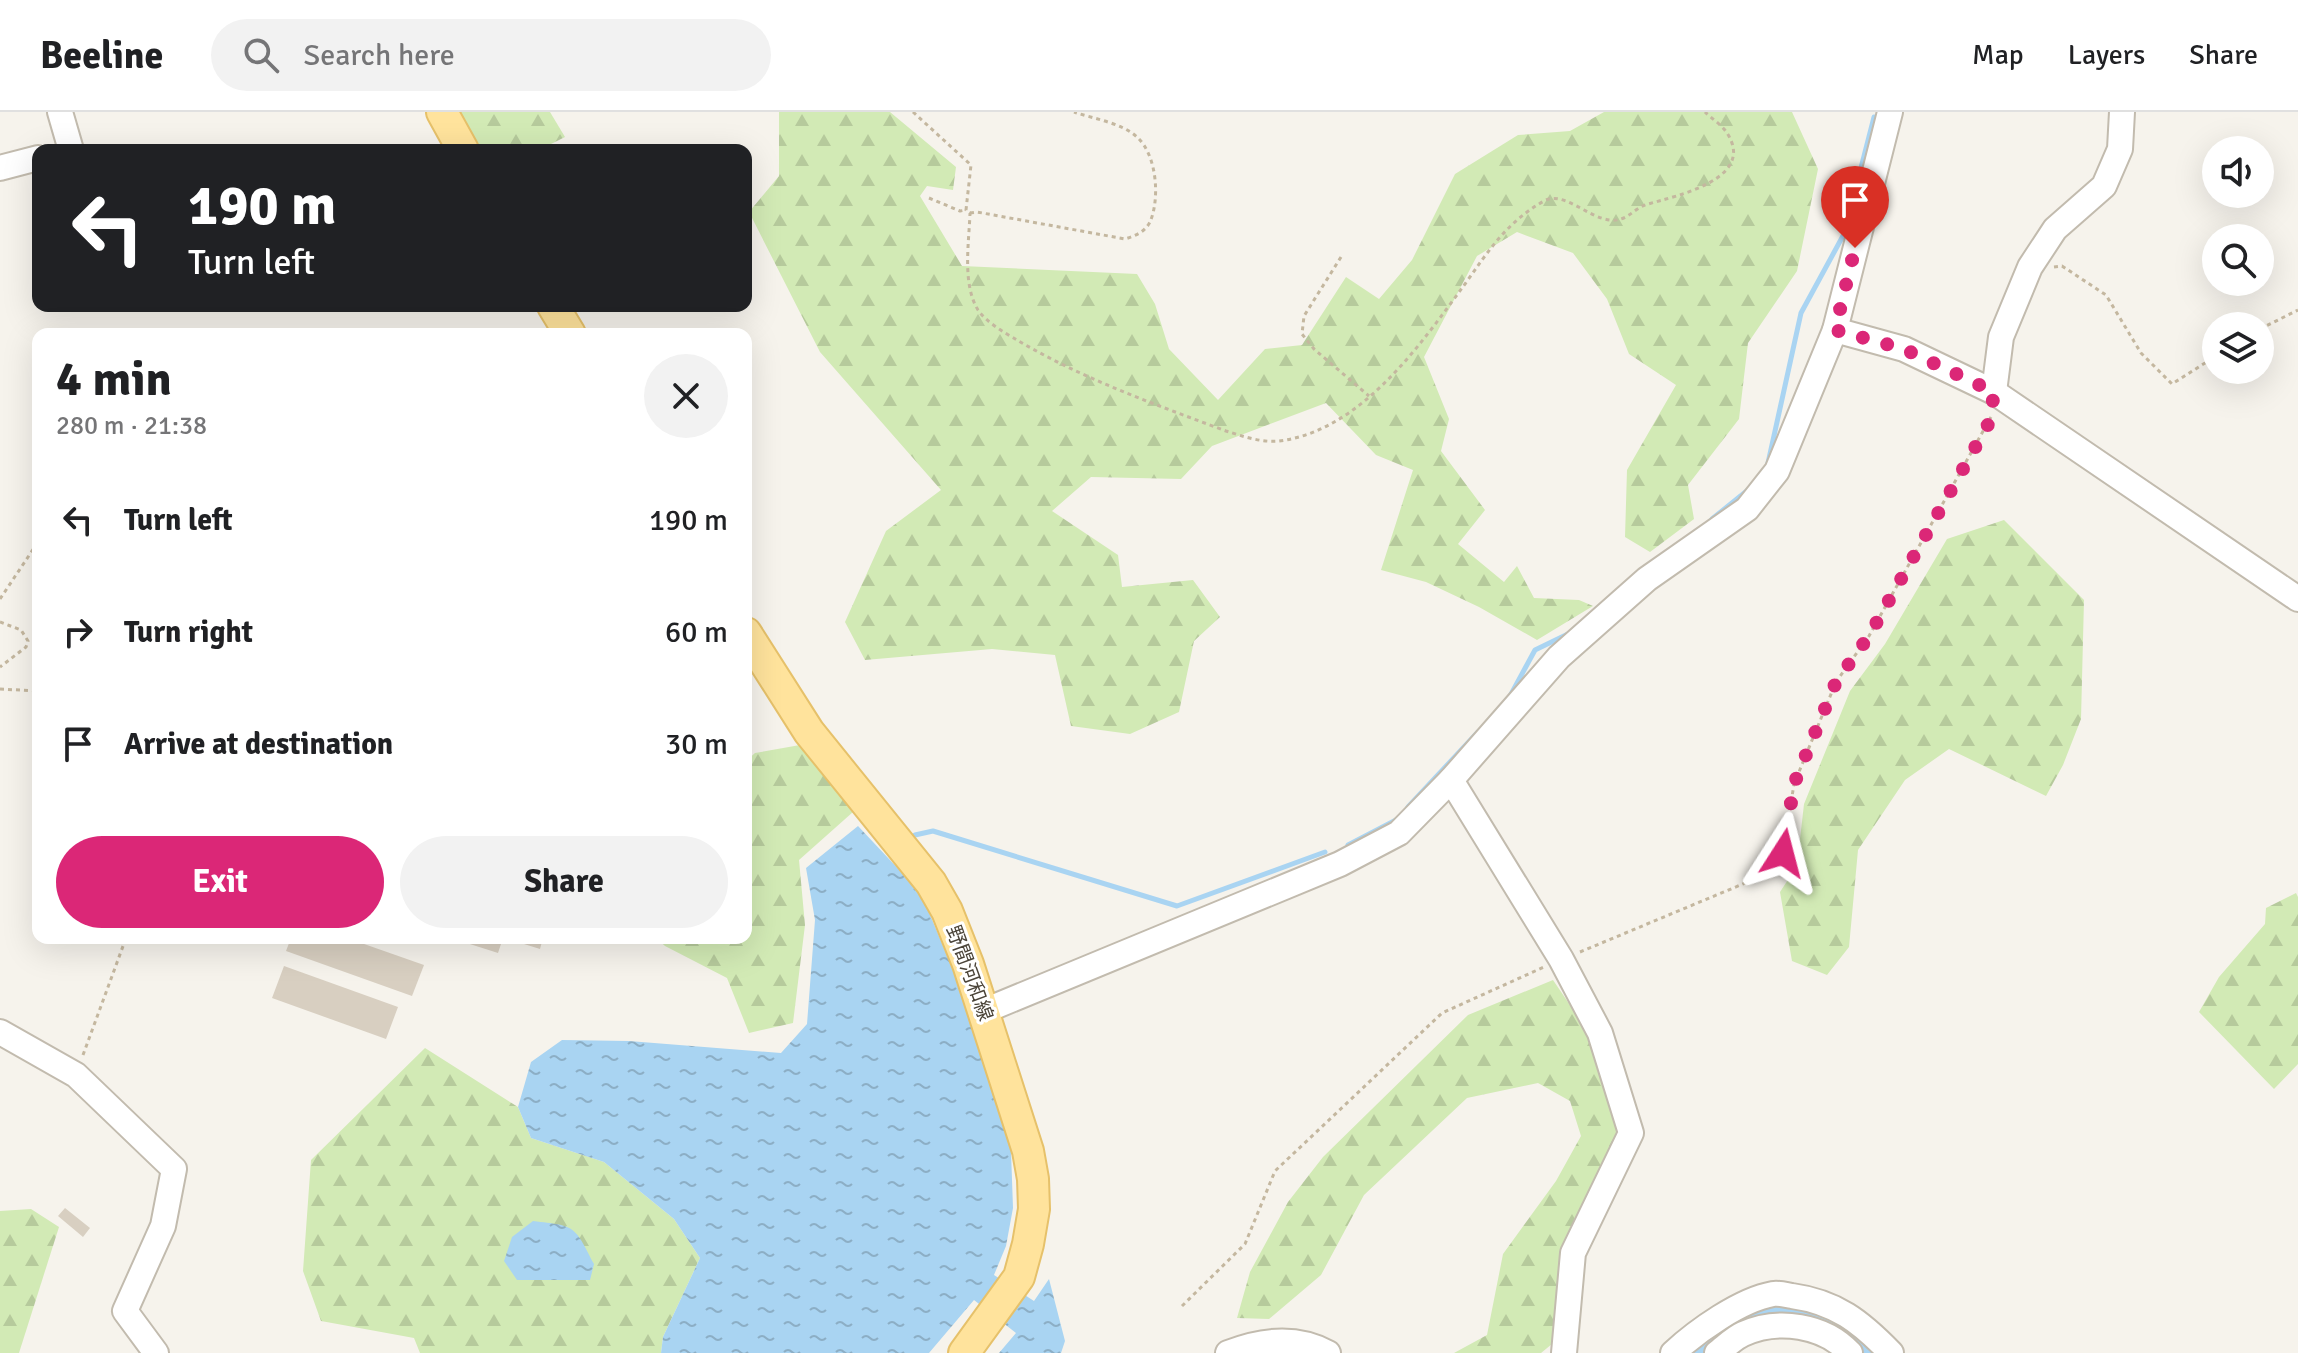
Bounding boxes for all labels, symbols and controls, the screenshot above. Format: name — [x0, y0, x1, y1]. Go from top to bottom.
search box — [211, 19, 771, 91]
text: Beeline — [40, 32, 163, 79]
icon: search — [239, 33, 283, 77]
text: Search here — [303, 37, 455, 74]
text: Map — [1972, 38, 2024, 72]
text: Layers — [2068, 38, 2145, 72]
text: Share — [2189, 38, 2258, 72]
map controls — [2202, 136, 2274, 384]
button: sound — [2202, 136, 2274, 208]
pin — [1821, 166, 1889, 248]
text: 190 m — [188, 171, 336, 240]
icon: left — [56, 176, 160, 280]
icon: arrive — [1833, 178, 1877, 222]
button: search — [2202, 224, 2274, 296]
text: Turn left — [188, 240, 315, 285]
button: layers — [2202, 312, 2274, 384]
text: 4 min — [56, 350, 172, 409]
button: close — [644, 354, 728, 438]
text: 280 m · 21:38 — [56, 410, 207, 442]
icon: left — [56, 498, 100, 542]
text: Turn left — [124, 502, 233, 539]
text: 190 m — [649, 502, 728, 539]
icon: right — [56, 610, 100, 654]
text: Turn right — [124, 614, 253, 651]
text: 60 m — [665, 614, 728, 651]
icon: arrive — [56, 722, 100, 766]
text: Arrive at destination — [124, 726, 393, 763]
text: 30 m — [665, 726, 728, 763]
position arrow — [1741, 811, 1825, 895]
button: Exit — [56, 836, 384, 928]
button: Share — [400, 836, 728, 928]
street label: 野間河和線 — [941, 922, 998, 1024]

